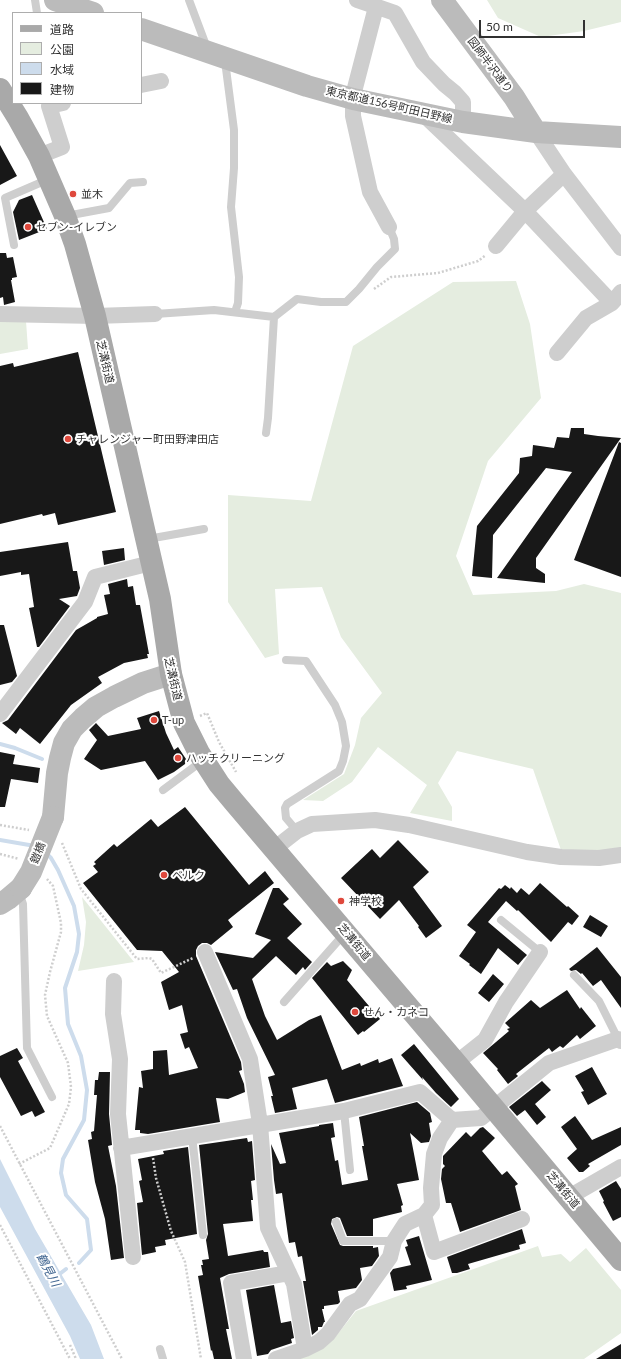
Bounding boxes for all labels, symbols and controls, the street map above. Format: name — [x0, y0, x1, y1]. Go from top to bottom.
legend — [12, 12, 142, 104]
scale bar — [481, 12, 587, 38]
text: 50 m — [486, 19, 513, 34]
text: 道路 — [50, 22, 74, 37]
street label: 図師半沢通り — [465, 35, 515, 95]
text: 公園 — [50, 42, 74, 57]
text: 水域 — [50, 62, 74, 77]
text: 建物 — [50, 82, 74, 97]
street label: 東京都道156号町田日野線 — [325, 84, 453, 126]
place label: 並木 — [81, 187, 103, 201]
marker: 並木 — [68, 189, 78, 199]
place label: セブン-イレブン — [36, 220, 117, 234]
marker: セブン-イレブン — [23, 222, 33, 232]
street label: 芝溝街道 — [94, 339, 116, 385]
place label: チャレンジャー町田野津田店 — [76, 432, 219, 446]
marker: チャレンジャー町田野津田店 — [63, 434, 73, 444]
street label: 芝溝街道 — [162, 656, 184, 702]
place label: T-up — [162, 713, 184, 727]
marker: T-up — [149, 715, 159, 725]
place label: ハッチクリーニング — [186, 751, 285, 765]
marker: ハッチクリーニング — [173, 753, 183, 763]
street label: 鎧橋 — [28, 840, 48, 866]
place label: ベルク — [172, 868, 205, 882]
marker: ベルク — [159, 870, 169, 880]
place label: 神学校 — [349, 894, 382, 908]
marker: 神学校 — [336, 896, 346, 906]
street label: 芝溝街道 — [335, 921, 373, 963]
place label: せん・カネコ — [363, 1005, 429, 1019]
marker: せん・カネコ — [350, 1007, 360, 1017]
street label: 芝溝街道 — [544, 1169, 582, 1211]
water label: 鶴見川 — [33, 1251, 63, 1289]

